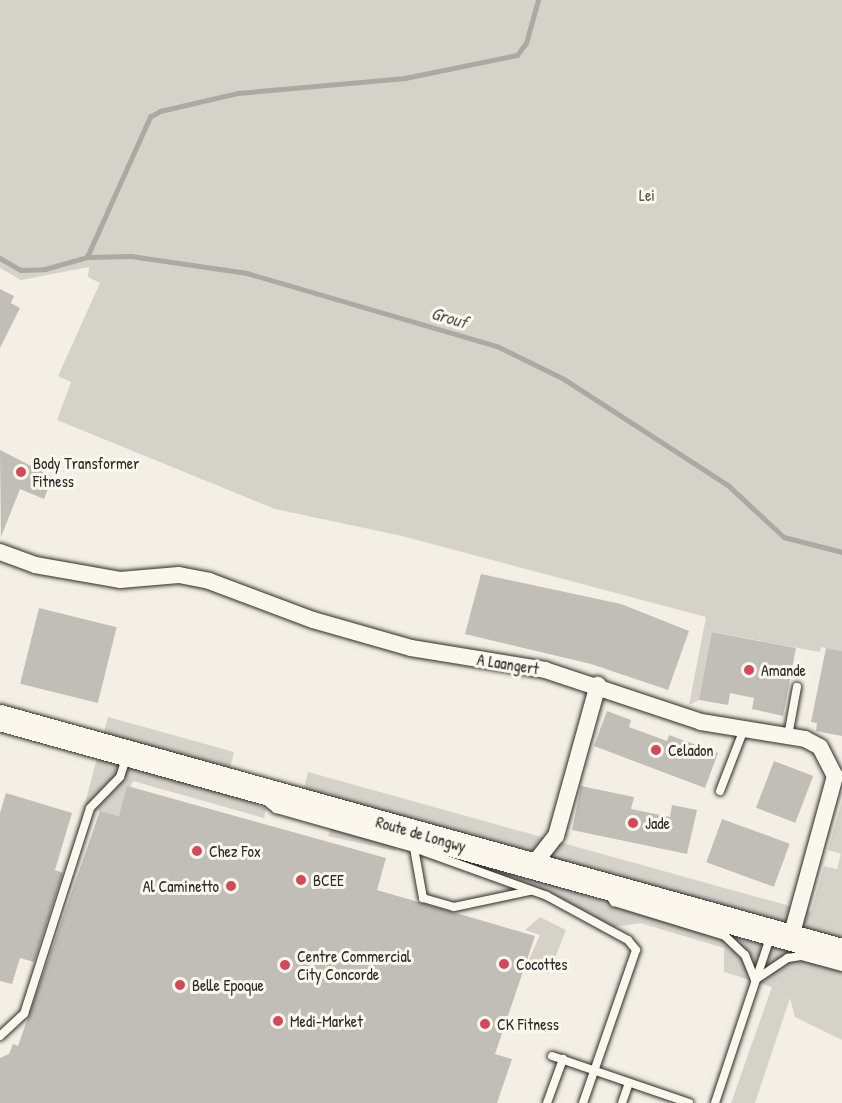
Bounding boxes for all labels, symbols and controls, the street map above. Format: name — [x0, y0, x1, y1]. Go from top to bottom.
park label: Lei — [639, 185, 655, 205]
water label: Grouf — [428, 303, 470, 333]
place label: Body Transformer Fitness — [33, 453, 139, 491]
marker: Body Transformer Fitness — [14, 465, 28, 479]
street label: A Laangert — [476, 650, 540, 678]
place label: Amande — [761, 660, 806, 680]
marker: Amande — [742, 663, 756, 677]
place label: Celadon — [668, 740, 714, 760]
marker: Celadon — [649, 743, 663, 757]
street label: Route de Longwy — [374, 812, 468, 856]
place label: Jade — [645, 813, 670, 833]
marker: Jade — [626, 816, 640, 830]
place label: Chez Fox — [209, 841, 261, 861]
marker: Chez Fox — [190, 844, 204, 858]
place label: BCEE — [313, 870, 344, 890]
marker: BCEE — [294, 873, 308, 887]
place label: Al Caminetto — [143, 876, 219, 896]
marker: Al Caminetto — [224, 879, 238, 893]
place label: Centre Commercial City Concorde — [297, 946, 411, 984]
place label: Cocottes — [516, 954, 567, 974]
marker: Cocottes — [497, 957, 511, 971]
marker: Centre Commercial City Concorde — [278, 958, 292, 972]
place label: Belle Epoque — [192, 975, 264, 995]
marker: Belle Epoque — [173, 978, 187, 992]
place label: Medi-Market — [290, 1011, 363, 1031]
marker: Medi-Market — [271, 1014, 285, 1028]
place label: CK Fitness — [497, 1014, 559, 1034]
marker: CK Fitness — [478, 1017, 492, 1031]

